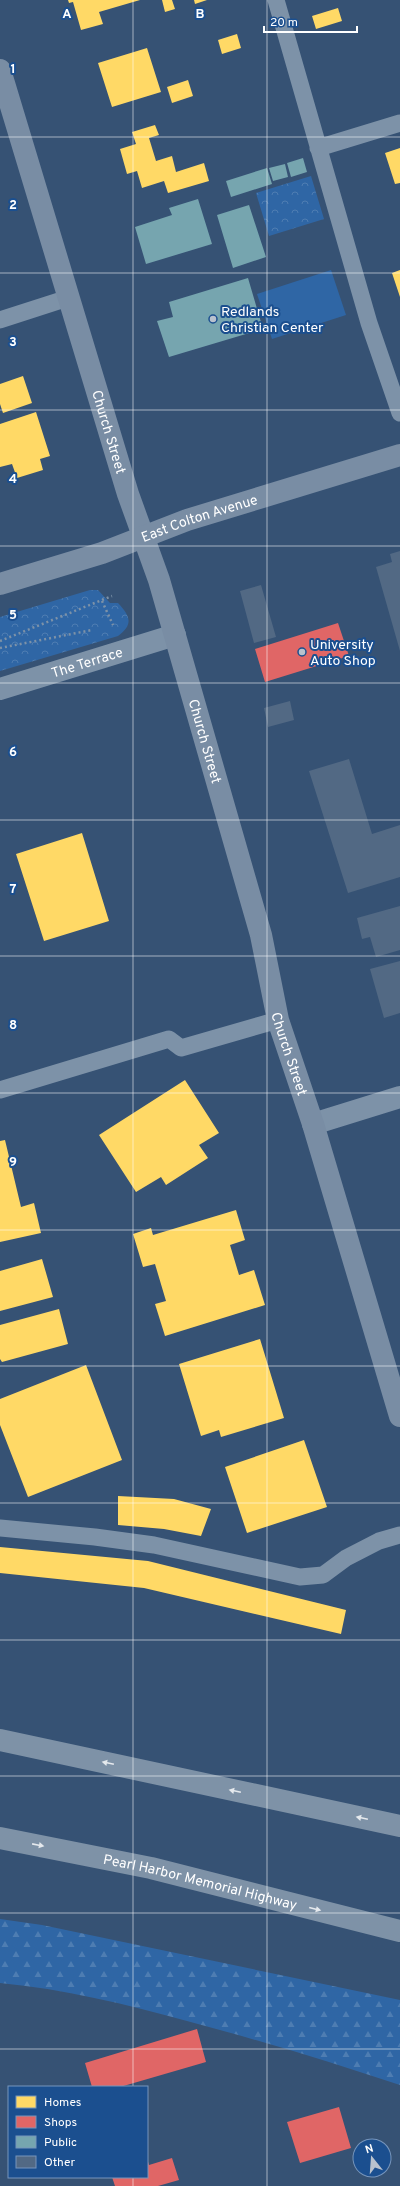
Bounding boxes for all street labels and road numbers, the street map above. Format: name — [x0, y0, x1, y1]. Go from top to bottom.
street label: Church Street — [87, 388, 128, 476]
street label: East Colton Avenue — [139, 492, 260, 547]
street label: The Terrace — [50, 645, 125, 683]
street label: Church Street — [184, 698, 224, 786]
street label: Church Street — [267, 1011, 310, 1098]
street label: Pearl Harbor Memorial Highway — [102, 1852, 299, 1915]

